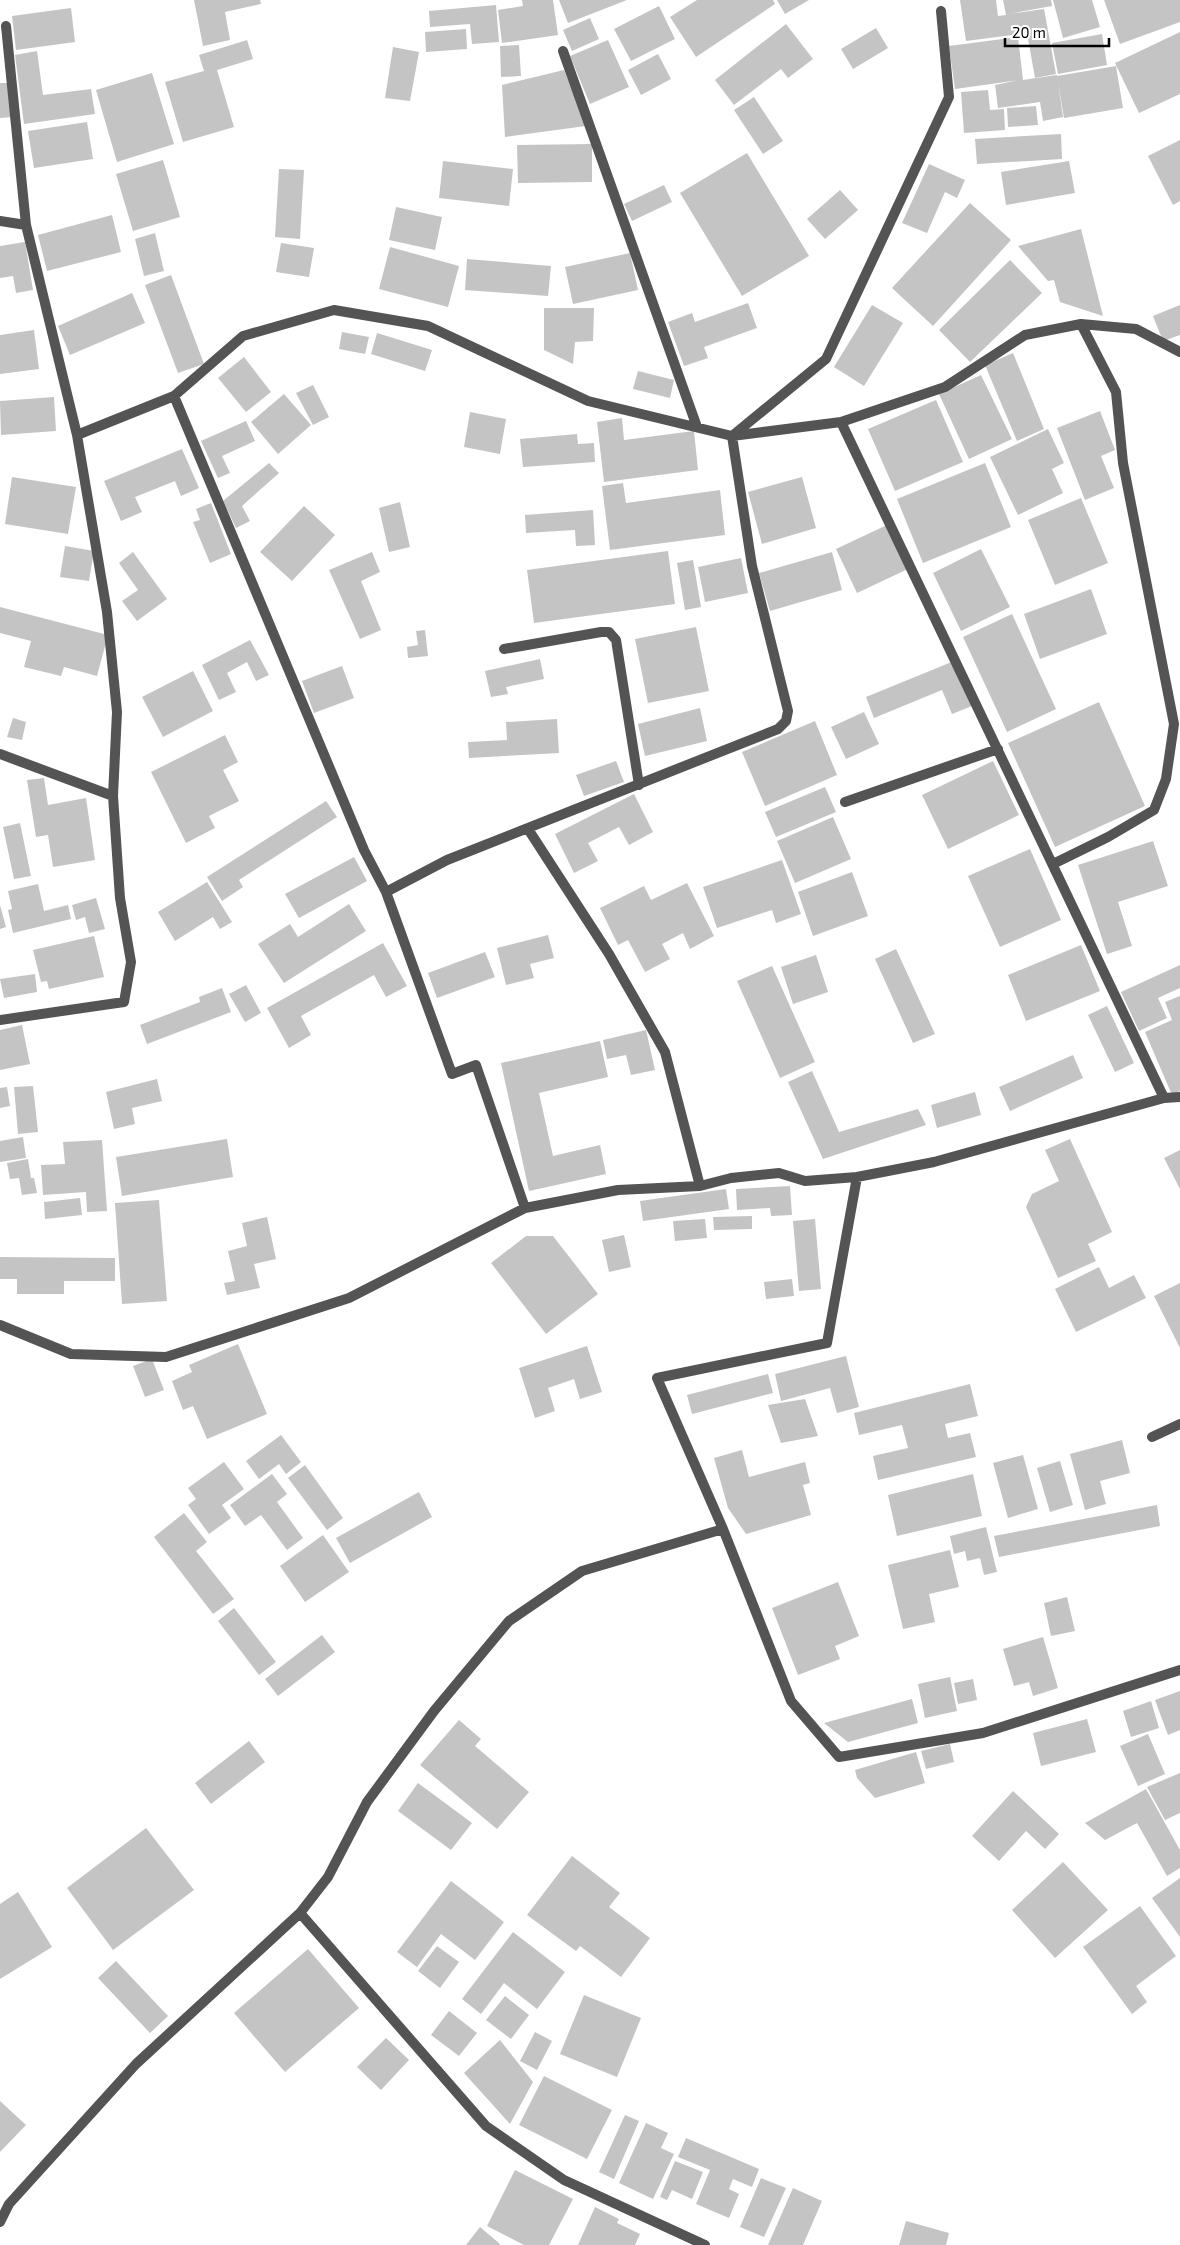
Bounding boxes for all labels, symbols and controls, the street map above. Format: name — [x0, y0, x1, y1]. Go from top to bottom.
scale bar — [1005, 15, 1109, 47]
text: 20 m — [1012, 23, 1046, 41]

